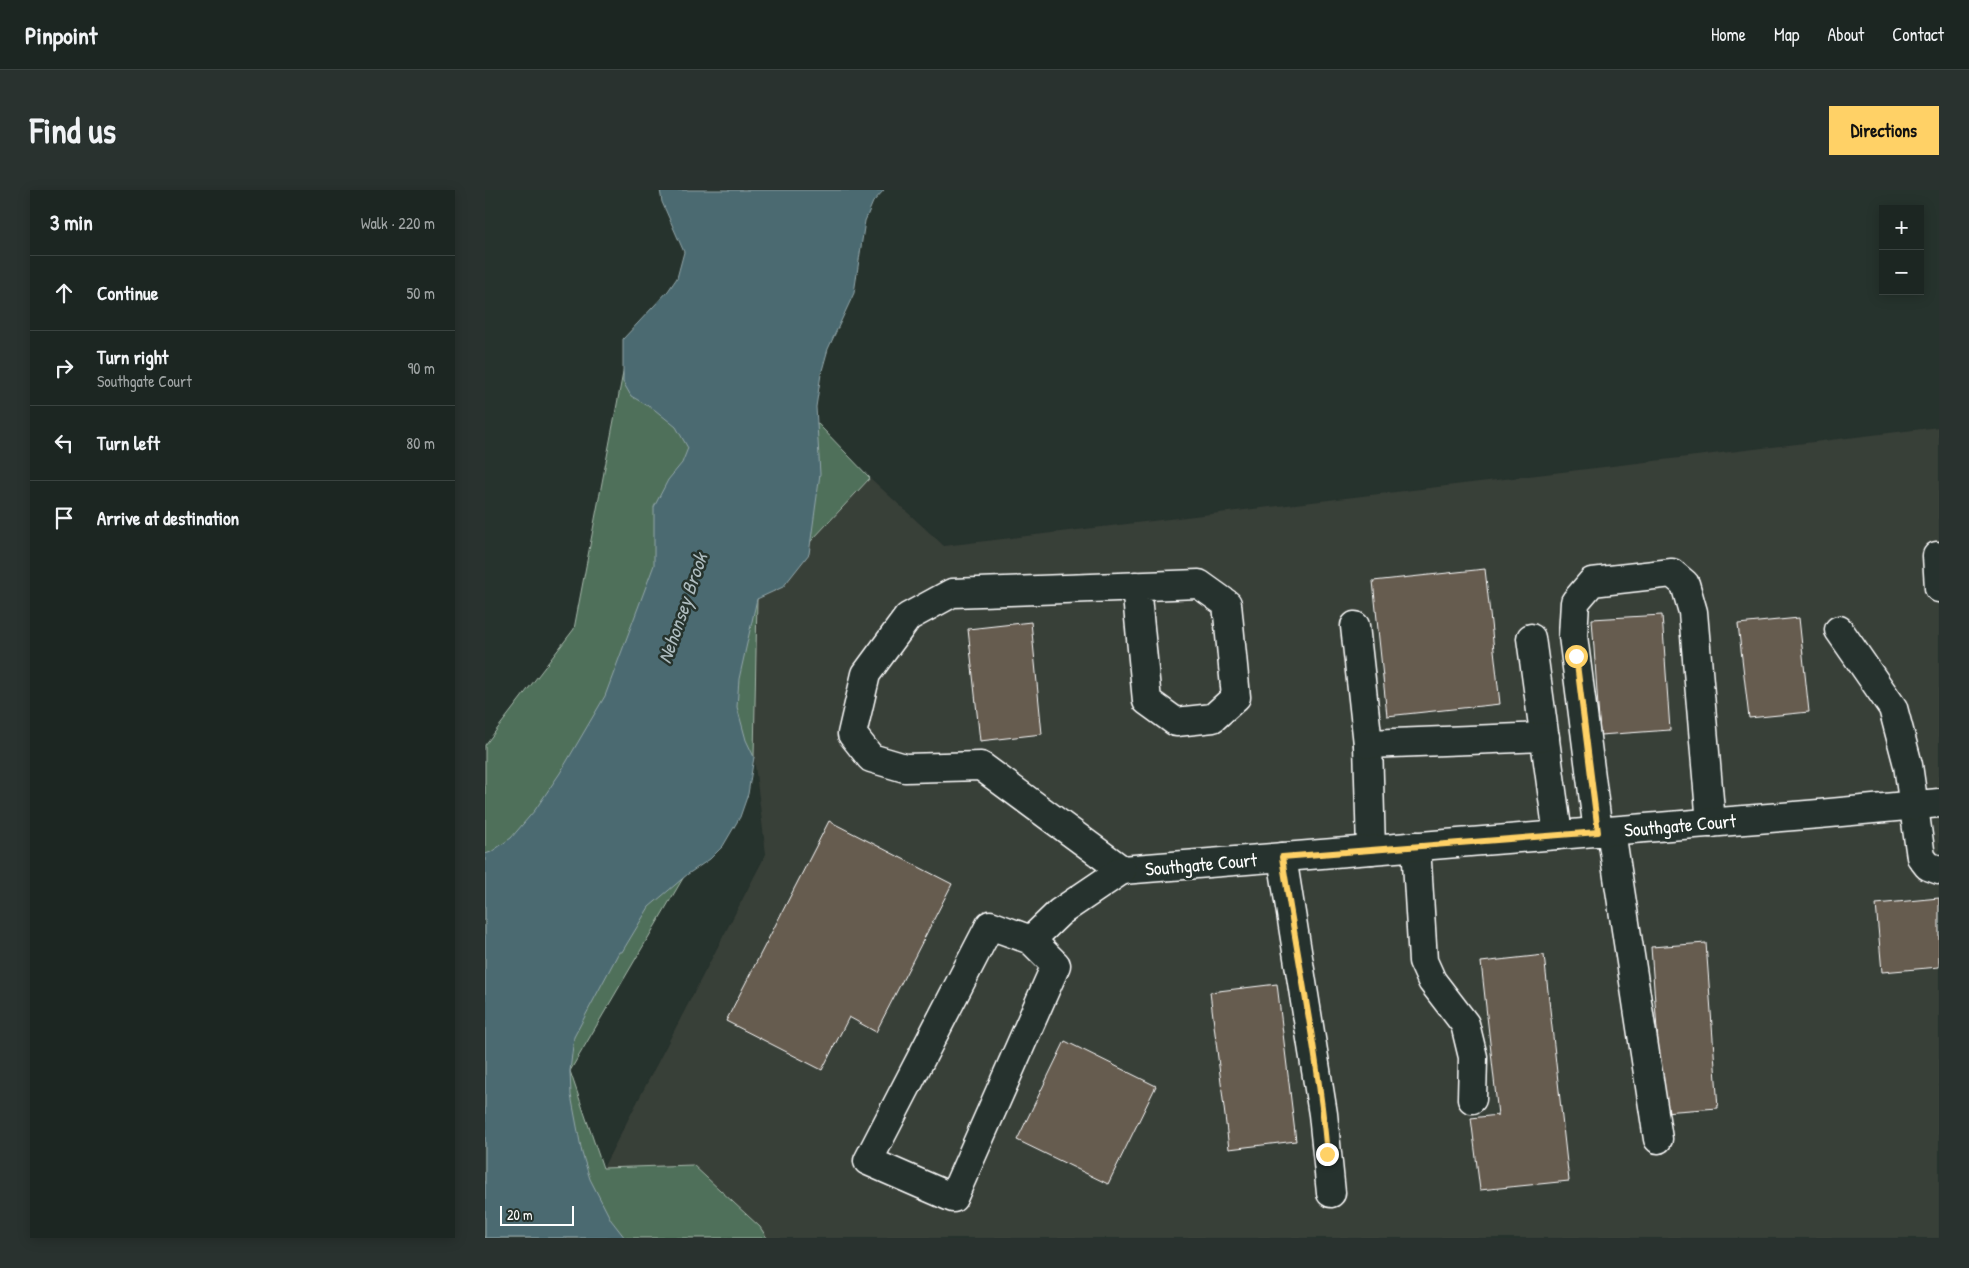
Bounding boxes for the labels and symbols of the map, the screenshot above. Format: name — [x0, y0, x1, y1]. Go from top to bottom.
water label: Nehonsey Brook — [651, 548, 715, 667]
route start — [1565, 645, 1588, 668]
street label: Southgate Court — [1623, 807, 1738, 843]
street label: Southgate Court — [1144, 846, 1259, 882]
route end — [1316, 1143, 1339, 1166]
scale bar — [500, 1203, 574, 1226]

